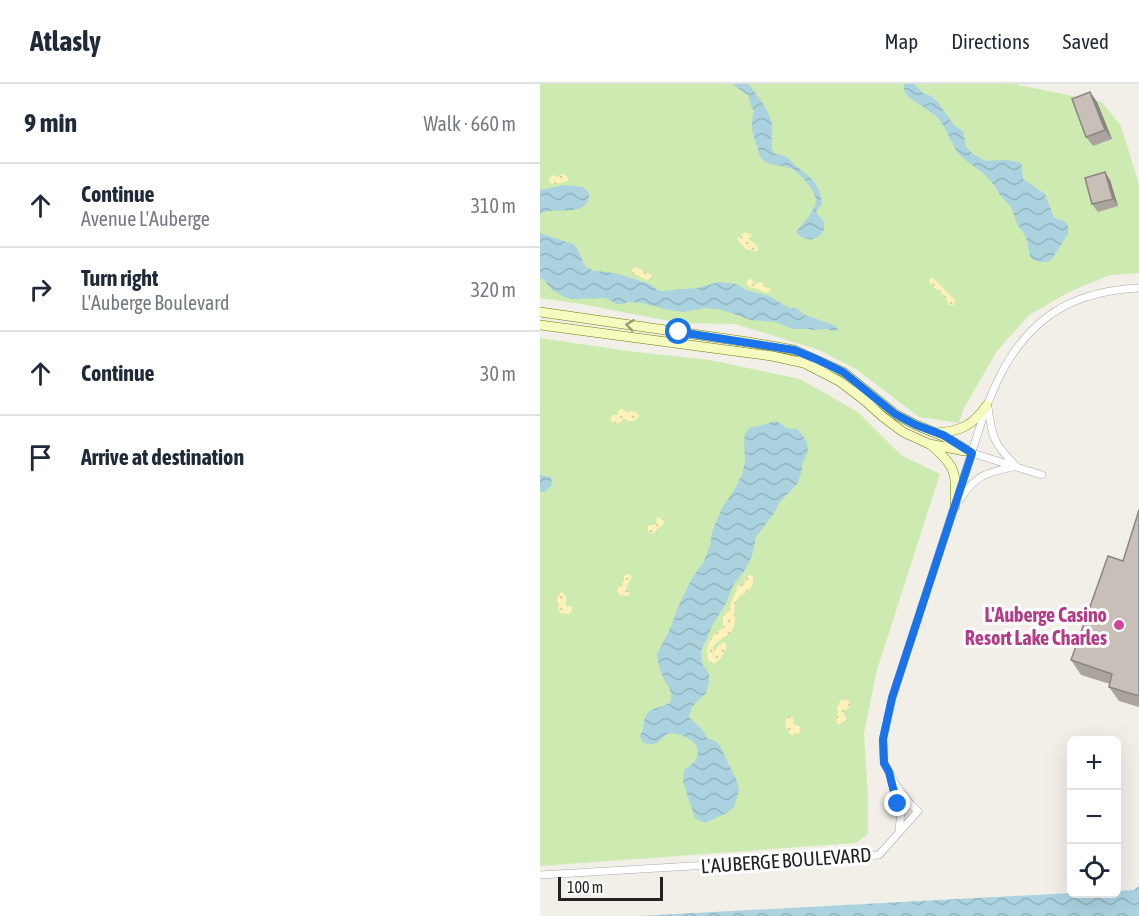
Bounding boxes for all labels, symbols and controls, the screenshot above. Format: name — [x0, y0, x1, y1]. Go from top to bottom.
text: Atlasly — [30, 25, 101, 57]
text: Map — [884, 29, 918, 53]
text: Directions — [951, 29, 1030, 53]
text: Saved — [1063, 29, 1109, 53]
text: 9 min — [24, 108, 77, 138]
text: Walk · 660 m — [424, 112, 516, 135]
text: Continue — [81, 181, 155, 207]
icon: ahead — [24, 189, 57, 222]
text: 310 m — [471, 194, 516, 217]
text: Avenue L'Auberge — [81, 207, 210, 230]
text: Turn right — [81, 265, 158, 291]
icon: right — [24, 273, 57, 306]
text: 320 m — [471, 278, 516, 301]
text: L'Auberge Boulevard — [81, 291, 230, 314]
route start — [665, 318, 691, 344]
one-way arrow — [625, 319, 635, 331]
icon: ahead — [24, 357, 57, 390]
text: Continue — [81, 360, 155, 386]
text: 30 m — [480, 362, 516, 385]
icon: arrive — [24, 441, 57, 474]
text: Arrive at destination — [81, 444, 244, 470]
place label: L'Auberge Casino Resort Lake Charles — [965, 603, 1107, 649]
marker: L'Auberge Casino Resort Lake Charles — [1112, 618, 1126, 632]
map controls — [1067, 736, 1121, 898]
button: + — [1067, 736, 1121, 790]
route end — [884, 790, 910, 816]
button: − — [1067, 790, 1121, 844]
street label: L'AUBERGE BOULEVARD — [700, 843, 872, 877]
button: locate — [1067, 844, 1121, 898]
scale bar — [558, 874, 663, 902]
text: 100 m — [567, 878, 603, 896]

